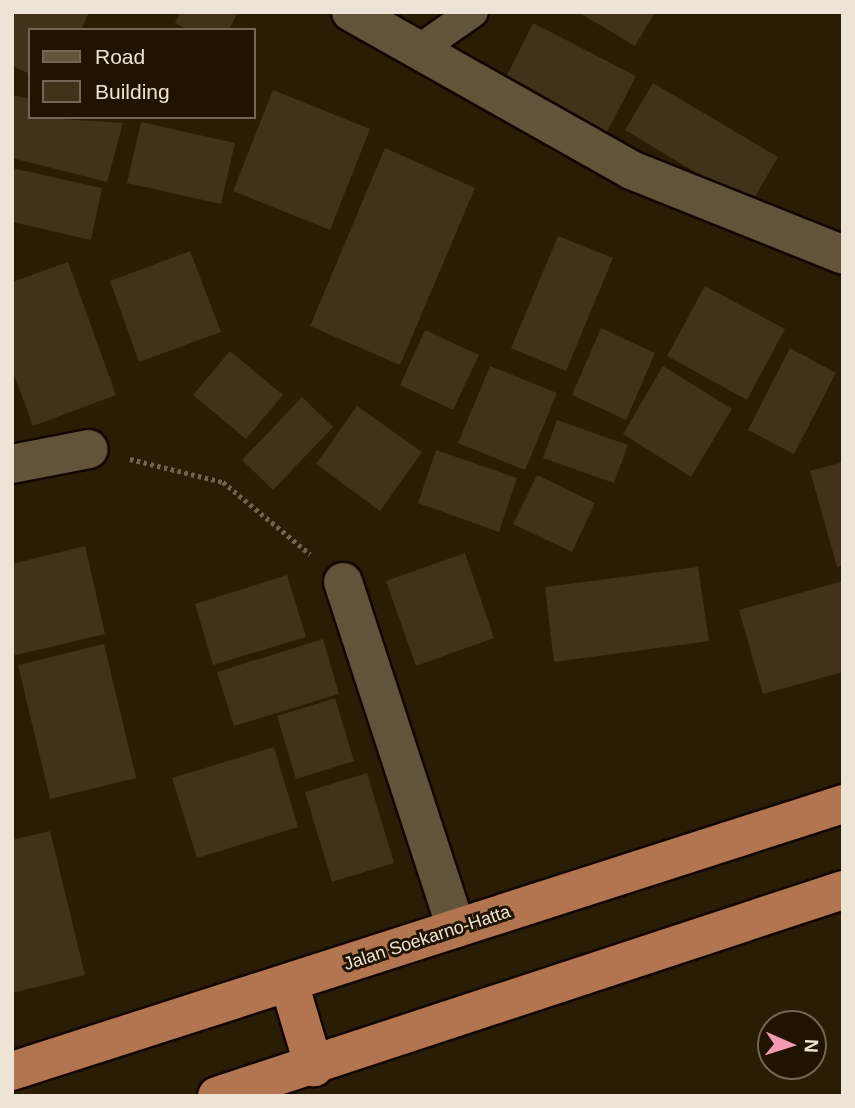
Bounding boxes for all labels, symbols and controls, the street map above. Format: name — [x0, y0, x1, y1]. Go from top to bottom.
legend — [28, 28, 256, 119]
text: Road — [95, 45, 145, 68]
text: Building — [95, 80, 170, 103]
street label: Jalan Soekarno-Hatta — [341, 901, 513, 975]
north arrow — [757, 1010, 827, 1080]
text: N — [801, 1039, 822, 1053]

